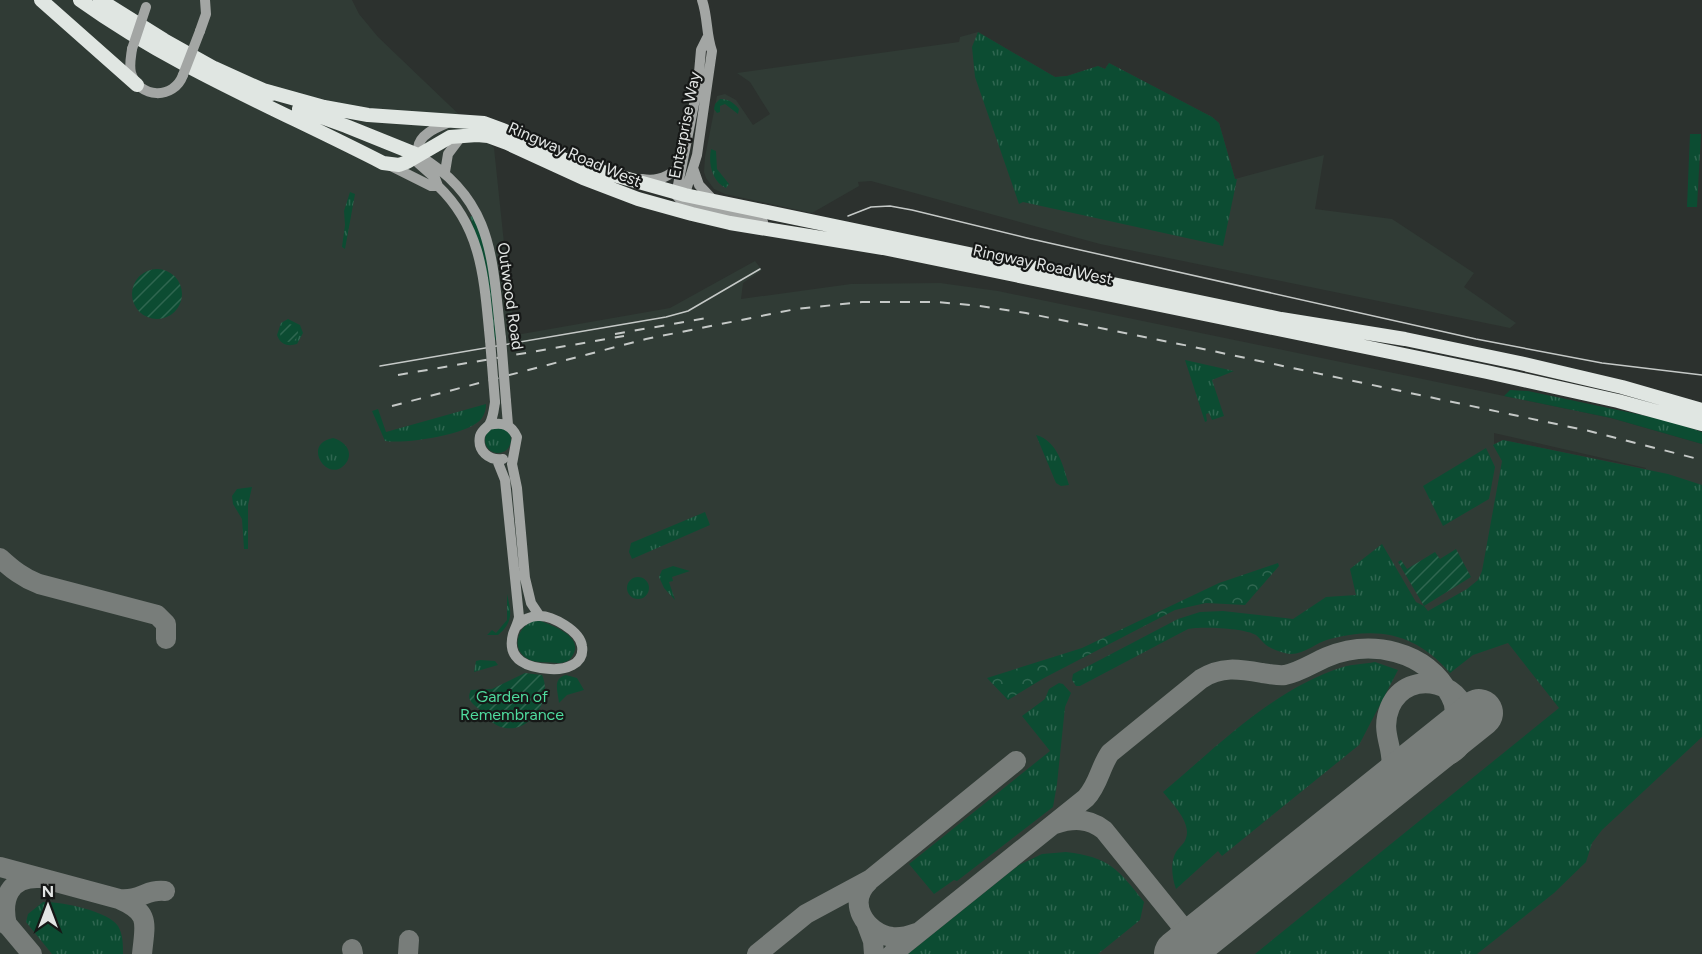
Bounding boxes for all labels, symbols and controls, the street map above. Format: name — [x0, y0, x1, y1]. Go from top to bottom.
street label: Enterprise Way — [665, 69, 704, 180]
street label: Ringway Road West — [505, 118, 644, 191]
street label: Ringway Road West — [971, 240, 1115, 289]
street label: Outwood Road — [494, 241, 527, 351]
park label: Garden of Remembrance — [460, 687, 564, 724]
north arrow — [18, 876, 78, 936]
text: N — [42, 882, 54, 901]

